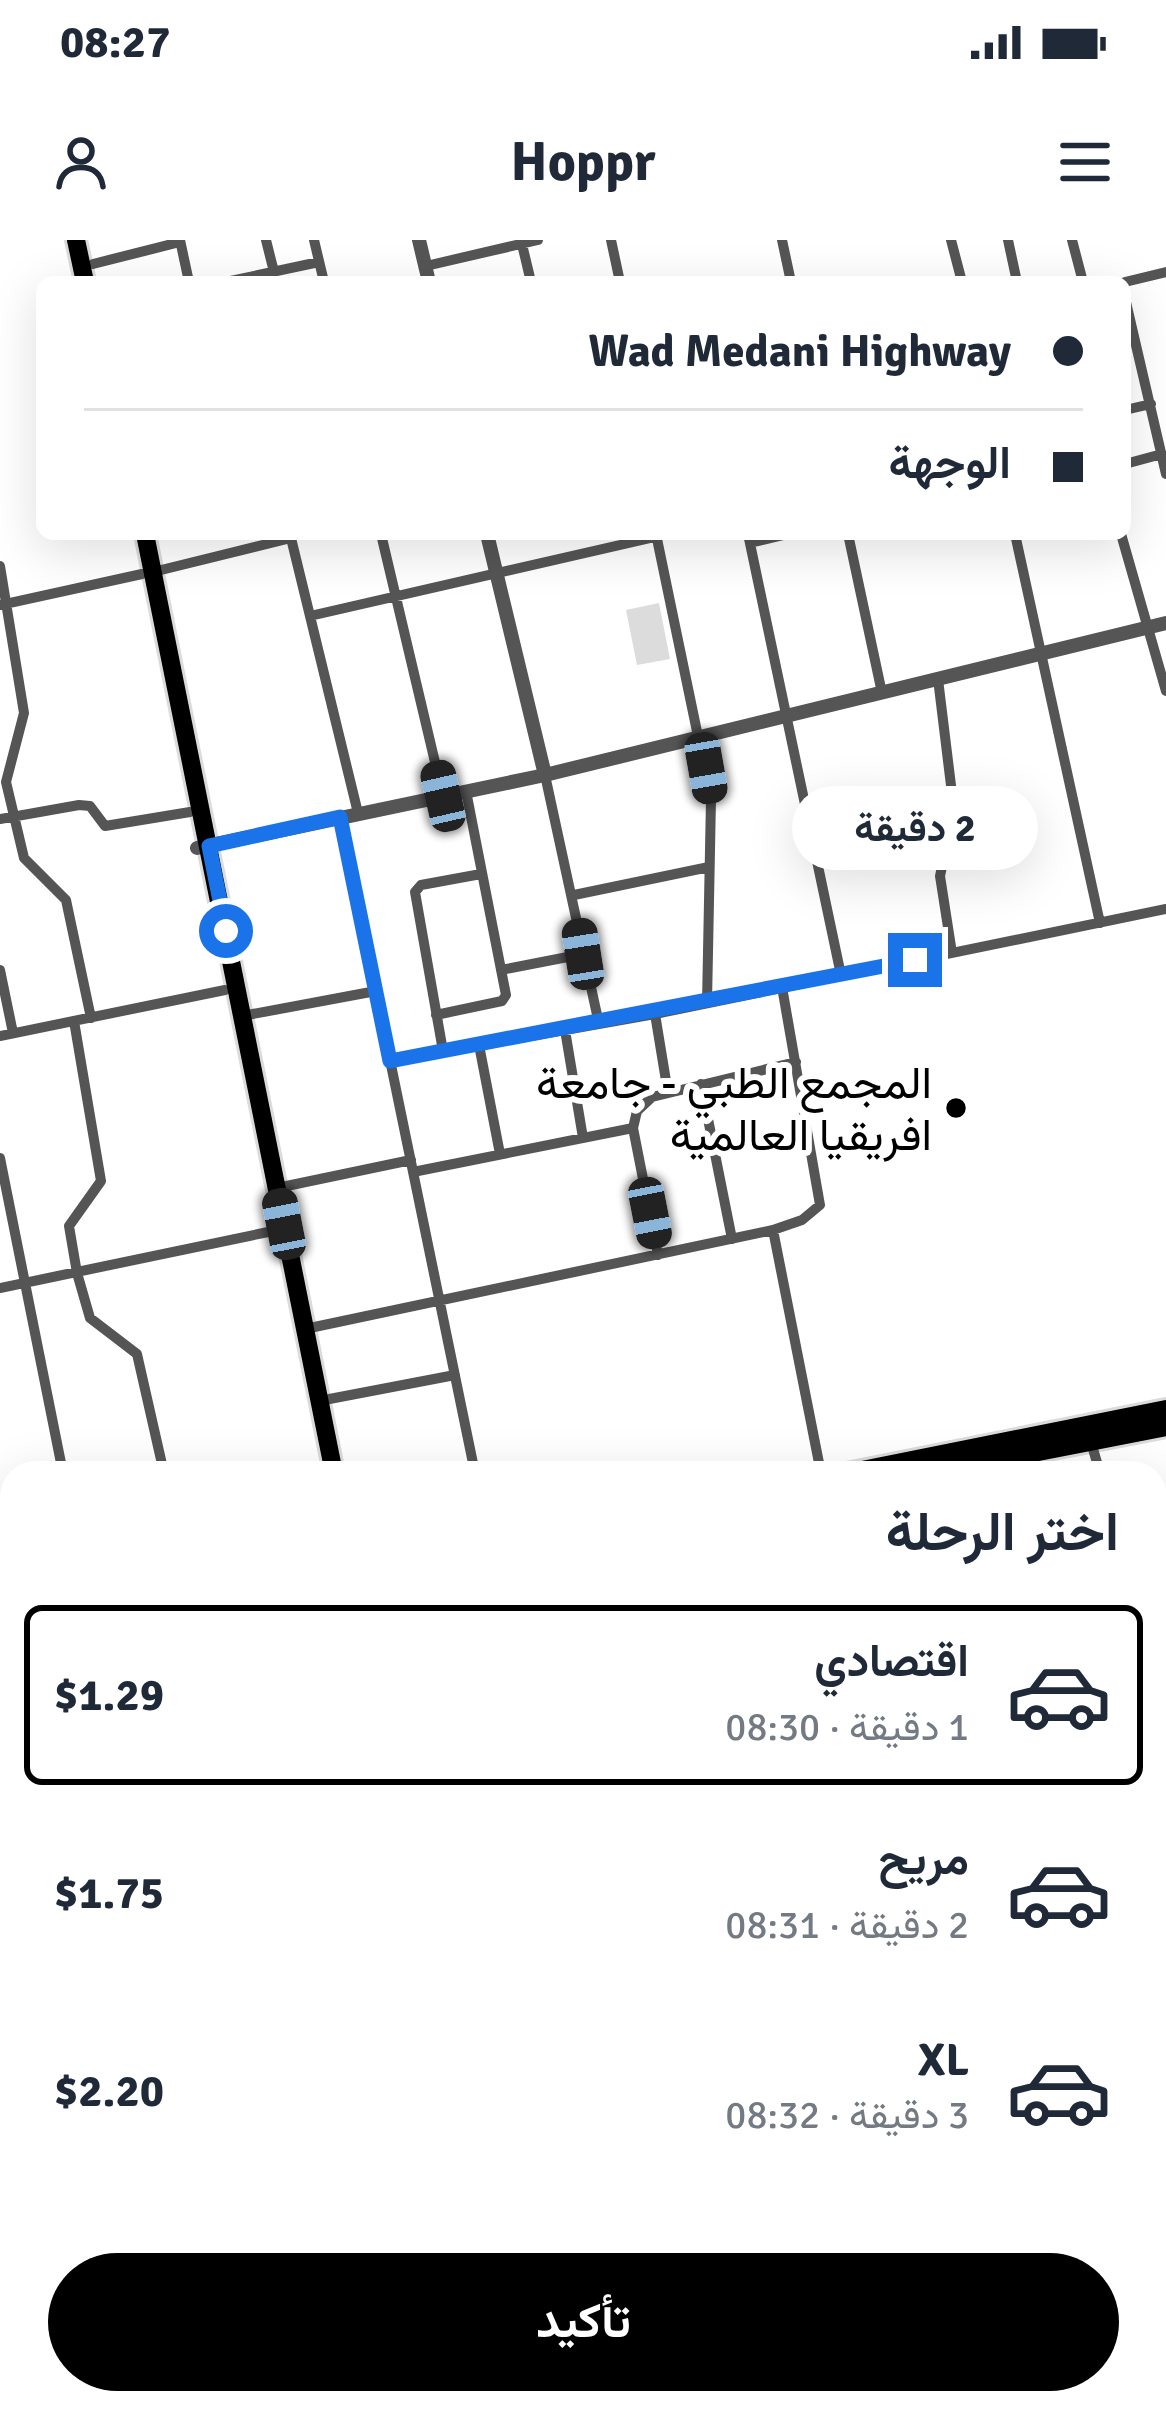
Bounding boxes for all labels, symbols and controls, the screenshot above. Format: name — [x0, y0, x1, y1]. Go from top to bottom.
text: 08:27 — [60, 15, 170, 70]
icon: person — [48, 129, 114, 195]
text: Hoppr — [511, 129, 655, 196]
icon: menu — [1052, 129, 1118, 195]
text: Wad Medani Highway — [588, 324, 1011, 379]
text: الوجهة — [889, 436, 1011, 491]
car — [682, 729, 730, 807]
car — [417, 757, 469, 835]
callout: 2 دقيقة — [792, 786, 1038, 870]
text: 2 دقيقة — [854, 804, 976, 852]
route start — [199, 904, 253, 958]
car — [560, 916, 606, 992]
route end — [888, 933, 942, 987]
place label: المجمع الطبي - جامعة افريقيا العالمية — [536, 1056, 932, 1163]
marker: المجمع الطبي - جامعة افريقيا العالمية — [943, 1095, 969, 1121]
car — [625, 1174, 675, 1252]
car — [259, 1185, 309, 1263]
text: اختر الرحلة — [886, 1499, 1119, 1566]
text: اقتصادي — [814, 1634, 969, 1689]
icon: car — [1005, 1641, 1113, 1749]
text: $1.29 — [54, 1668, 164, 1723]
text: 1 دقيقة · 08:30 — [725, 1703, 969, 1751]
text: مريح — [878, 1832, 969, 1887]
icon: car — [1005, 1839, 1113, 1947]
text: $1.75 — [54, 1866, 164, 1921]
text: 2 دقيقة · 08:31 — [725, 1901, 969, 1949]
text: XL — [918, 2033, 969, 2088]
icon: car — [1005, 2037, 1113, 2145]
text: $2.20 — [54, 2064, 164, 2119]
text: 3 دقيقة · 08:32 — [725, 2091, 969, 2139]
button: تأكيد — [48, 2253, 1119, 2391]

